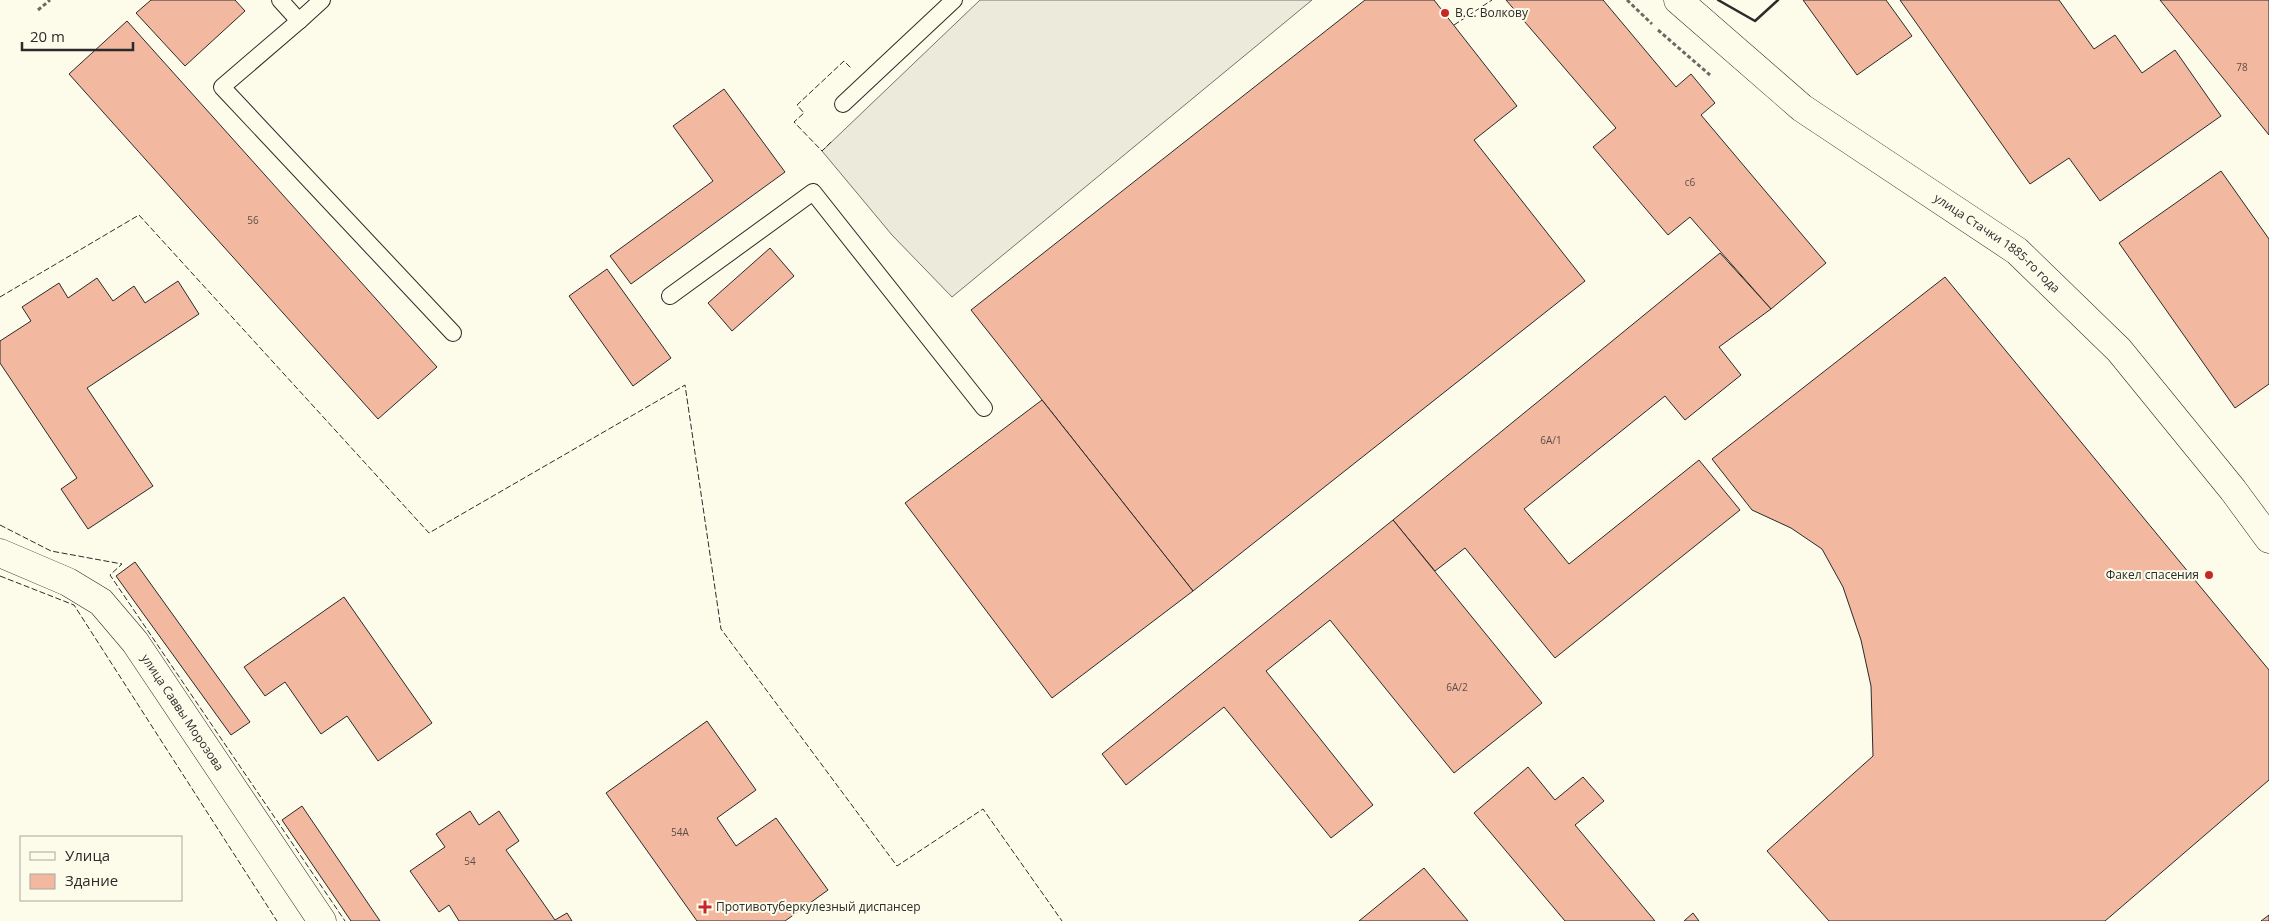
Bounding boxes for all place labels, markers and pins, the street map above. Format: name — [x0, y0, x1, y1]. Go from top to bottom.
place label: В.С. Волкову — [1455, 4, 1529, 21]
marker: В.С. Волкову — [1439, 7, 1451, 19]
place label: Факел спасения — [2106, 566, 2199, 583]
marker: Факел спасения — [2203, 569, 2215, 581]
place label: Противотуберкулезный диспансер — [716, 898, 921, 915]
marker: Противотуберкулезный диспансер — [698, 900, 712, 914]

